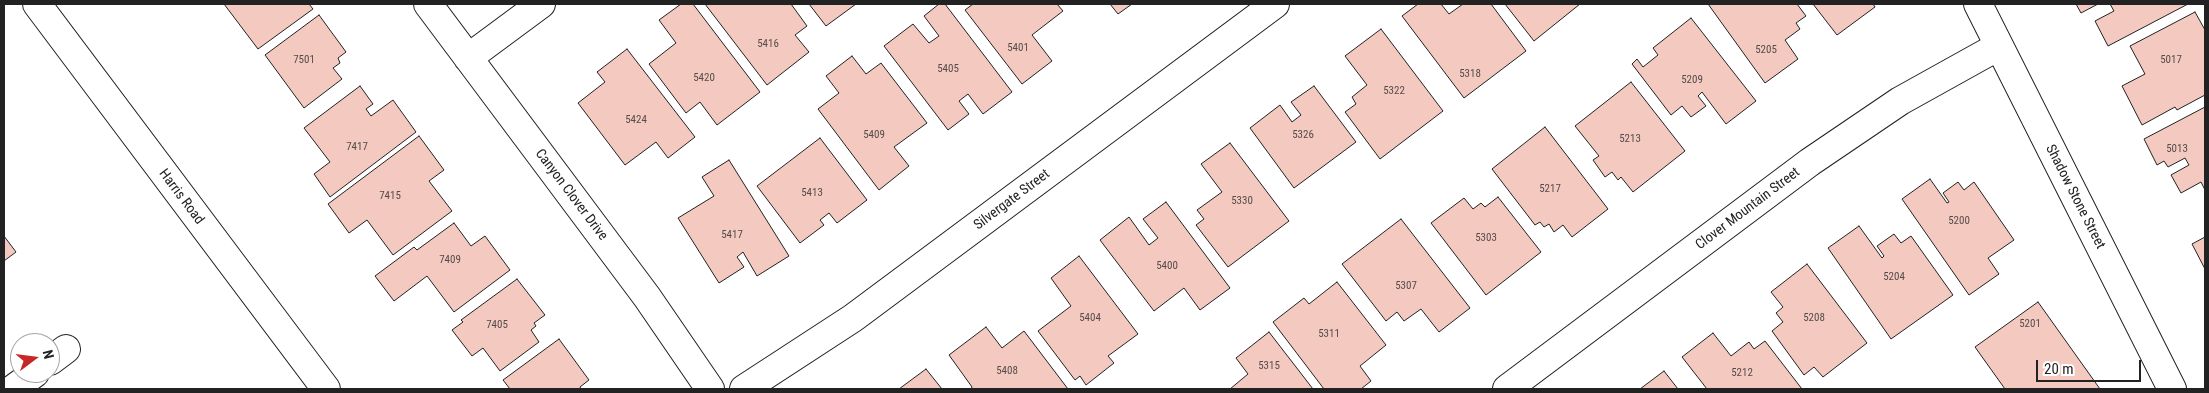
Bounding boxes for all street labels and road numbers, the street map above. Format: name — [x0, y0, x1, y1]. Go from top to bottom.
street label: Shadow Stone Street — [2041, 142, 2109, 252]
street label: Canyon Clover Drive — [531, 146, 611, 244]
street label: Clover Mountain Street — [1693, 164, 1803, 254]
street label: Harris Road — [155, 166, 207, 228]
street label: Silvergate Street — [971, 166, 1053, 234]

